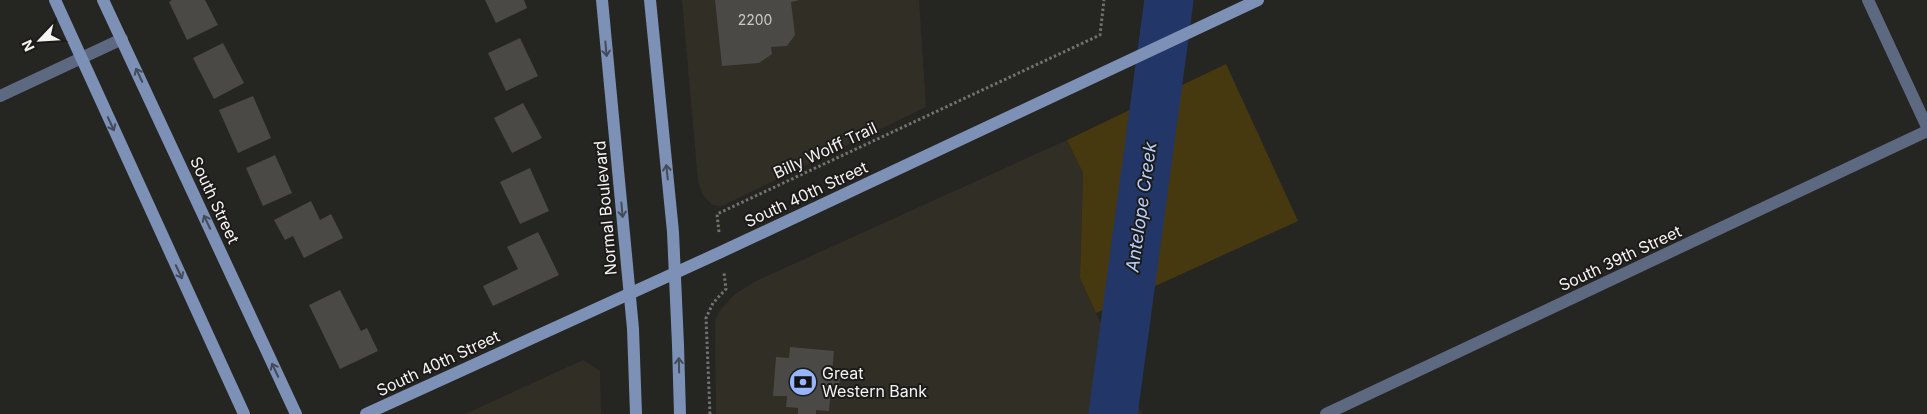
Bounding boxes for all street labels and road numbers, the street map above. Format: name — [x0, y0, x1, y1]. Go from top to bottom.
street label: Billy Wolff Trail — [770, 117, 880, 183]
street label: Normal Boulevard — [589, 140, 621, 276]
street label: South Street — [186, 153, 244, 247]
street label: South 40th Street — [741, 157, 871, 231]
street label: South 39th Street — [1556, 221, 1684, 295]
street label: South 40th Street — [373, 326, 503, 400]

